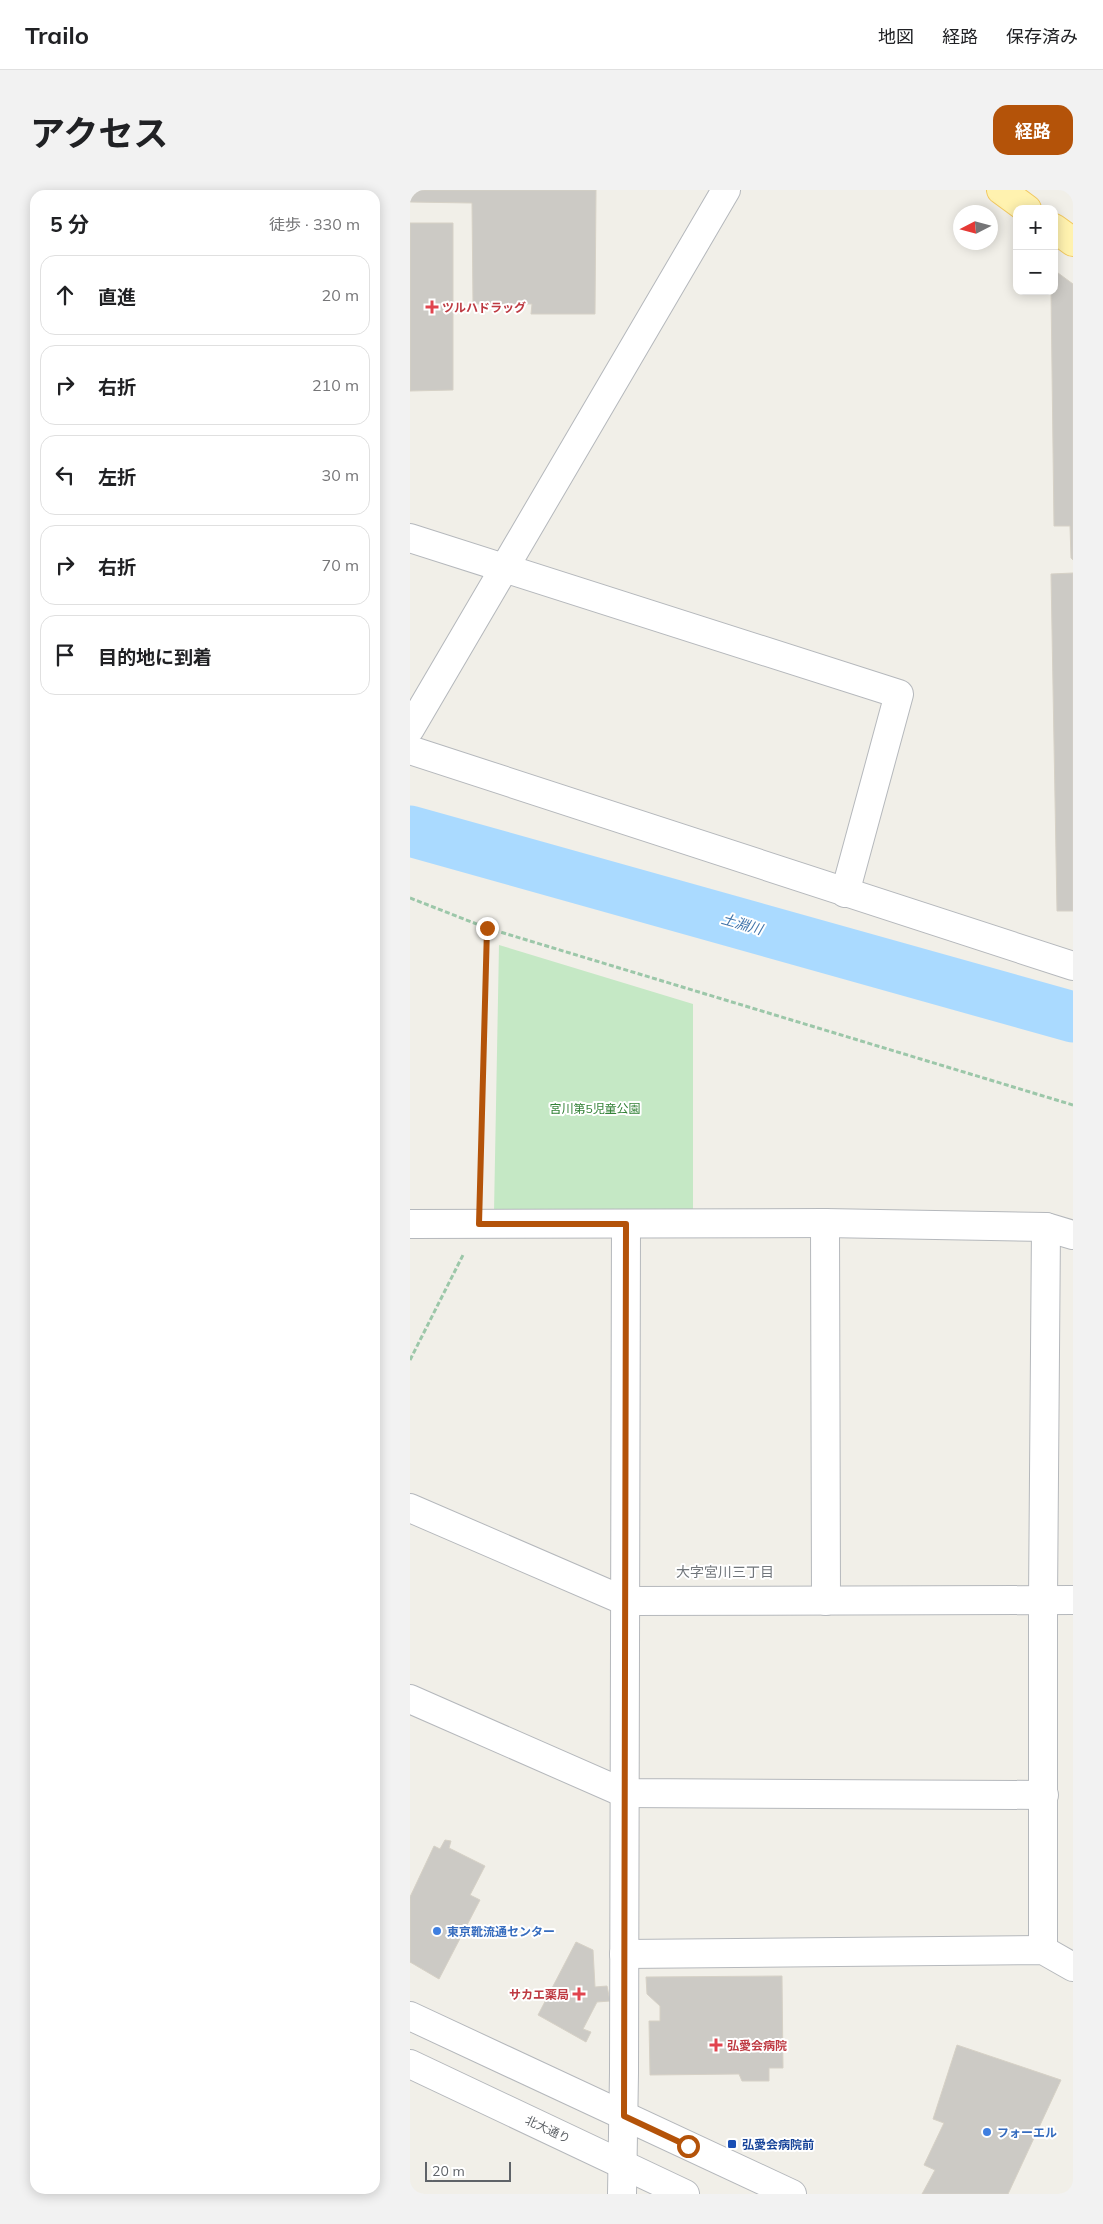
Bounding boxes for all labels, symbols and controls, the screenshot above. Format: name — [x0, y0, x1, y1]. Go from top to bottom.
text: Trailo — [25, 20, 89, 50]
text: 地図 — [878, 25, 914, 48]
text: 経路 — [942, 25, 978, 48]
text: 保存済み — [1006, 25, 1078, 48]
button: 経路 — [993, 105, 1073, 155]
text: アクセス — [30, 111, 168, 155]
north arrow — [953, 205, 998, 250]
map controls — [1013, 205, 1058, 295]
button: + — [1013, 205, 1058, 250]
text: 5 分 — [50, 211, 89, 237]
text: 徒歩 · 330 m — [269, 214, 360, 234]
button: − — [1013, 250, 1058, 295]
icon: ahead — [51, 281, 79, 309]
text: 直進 — [98, 285, 136, 309]
text: 20 m — [322, 285, 359, 305]
place label: ツルハドラッグ — [442, 300, 526, 315]
marker: ツルハドラッグ — [426, 301, 438, 313]
icon: right — [51, 371, 79, 399]
text: 右折 — [98, 375, 136, 399]
text: 210 m — [312, 375, 359, 395]
icon: left — [51, 461, 79, 489]
text: 左折 — [98, 465, 136, 489]
text: 30 m — [322, 465, 359, 485]
icon: right — [51, 551, 79, 579]
text: 右折 — [98, 555, 136, 579]
text: 70 m — [322, 555, 359, 575]
icon: arrive — [51, 641, 79, 669]
text: 目的地に到着 — [98, 645, 212, 669]
water label: 土淵川 — [719, 910, 767, 939]
route end — [476, 917, 499, 940]
park label: 宮川第5児童公園 — [549, 1101, 641, 1116]
district label: 大字宮川三丁目 — [676, 1563, 774, 1581]
place label: 東京靴流通センター — [447, 1924, 555, 1939]
marker: 東京靴流通センター — [431, 1925, 443, 1937]
place label: サカエ薬局 — [509, 1987, 569, 2002]
marker: サカエ薬局 — [573, 1988, 585, 2000]
marker: 弘愛会病院 — [709, 2038, 723, 2052]
place label: 弘愛会病院 — [727, 2038, 787, 2053]
street label: 北大通り — [523, 2112, 573, 2146]
place label: フォーエル — [997, 2125, 1057, 2140]
marker: フォーエル — [981, 2126, 993, 2138]
route start — [677, 2135, 700, 2158]
place label: 弘愛会病院前 — [742, 2137, 814, 2152]
marker: 弘愛会病院前 — [726, 2138, 738, 2150]
scale bar — [425, 2159, 511, 2182]
text: 20 m — [432, 2162, 465, 2180]

